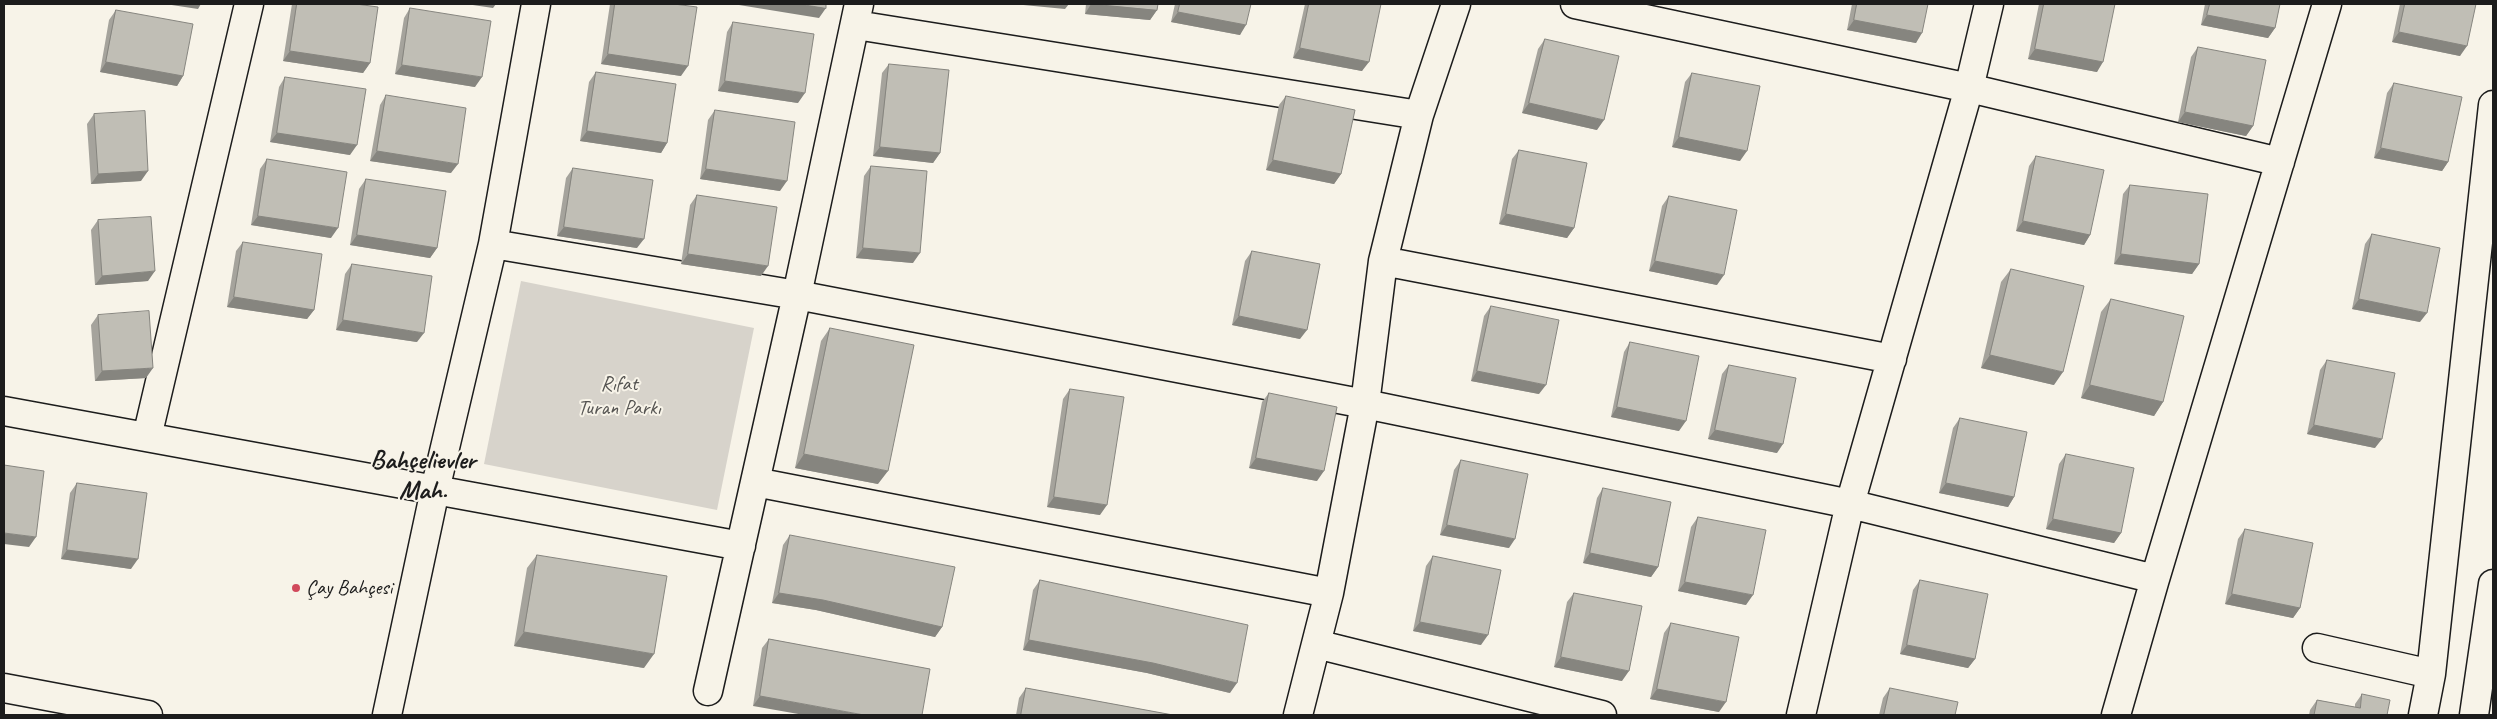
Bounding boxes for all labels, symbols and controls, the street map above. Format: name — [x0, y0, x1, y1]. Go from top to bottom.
park label: Rıfat Turan Parkı — [577, 371, 661, 421]
district label: Bahçelievler Mah. — [370, 445, 476, 506]
place label: Çay Bahçesi — [306, 575, 392, 601]
marker: Çay Bahçesi — [290, 582, 302, 594]

